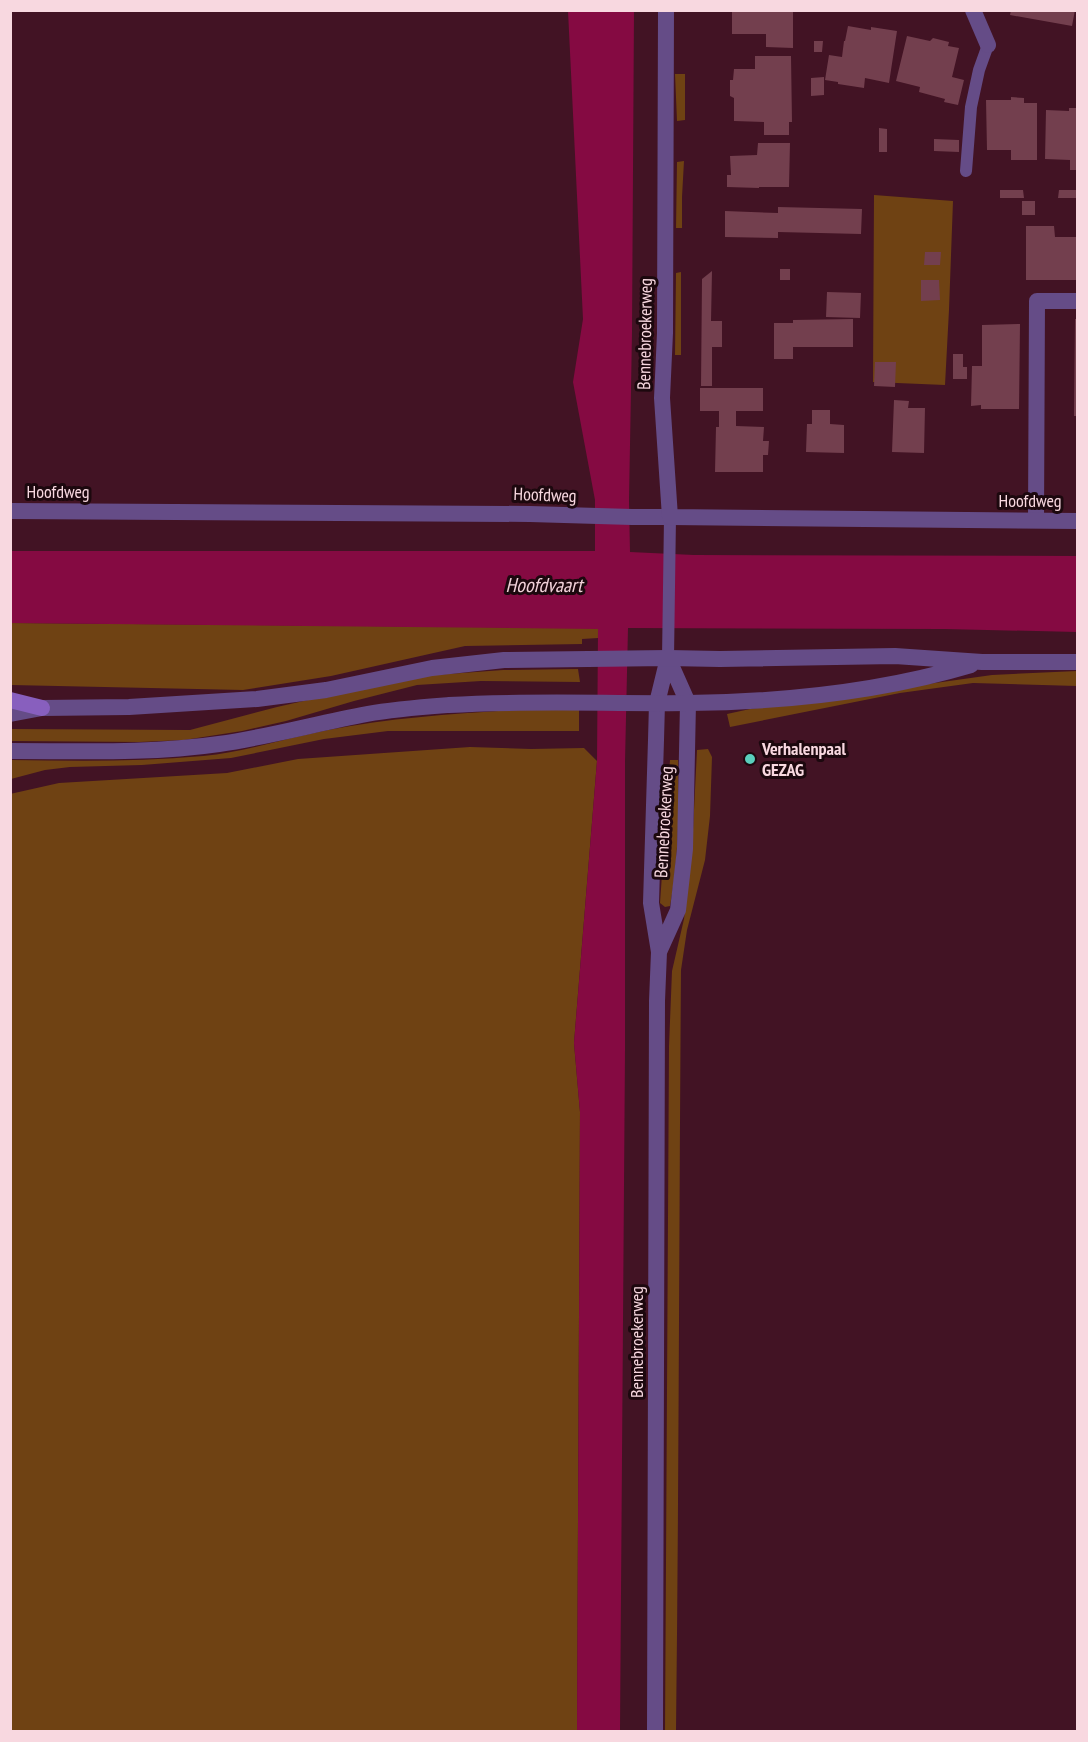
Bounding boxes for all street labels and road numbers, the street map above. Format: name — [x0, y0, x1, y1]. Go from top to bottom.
street label: Bennebroekerweg — [632, 278, 657, 390]
street label: Hoofdweg — [27, 480, 89, 503]
street label: Hoofdweg — [513, 482, 577, 507]
street label: Hoofdweg — [999, 489, 1061, 512]
street label: Bennebroekerweg — [649, 766, 678, 878]
street label: Bennebroekerweg — [625, 1286, 648, 1398]

